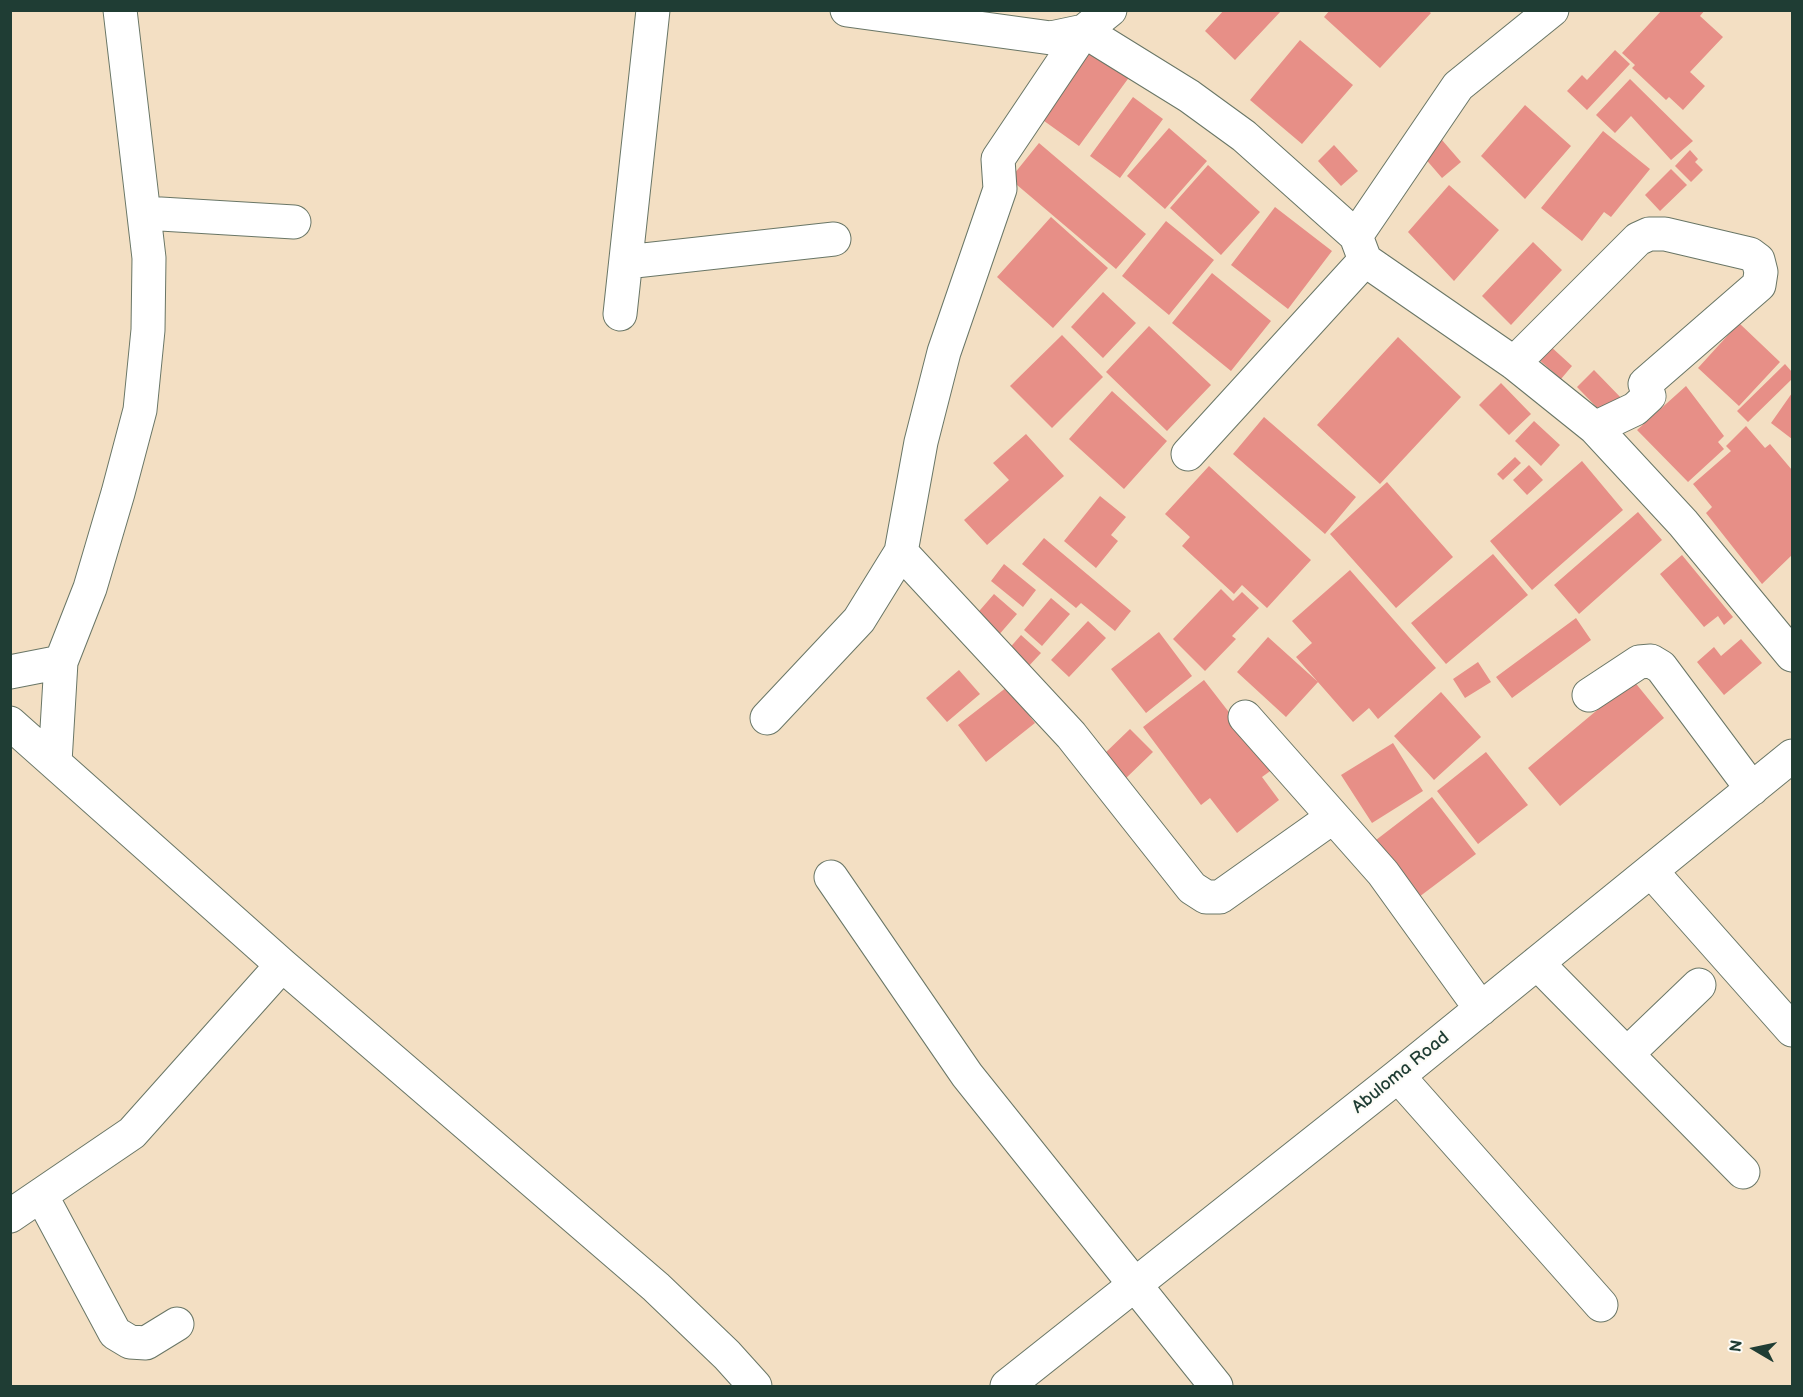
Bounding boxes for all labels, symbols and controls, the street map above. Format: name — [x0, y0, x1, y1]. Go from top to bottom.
street label: Abuloma Road — [1348, 1027, 1454, 1119]
north arrow — [1725, 1319, 1785, 1379]
text: N — [1726, 1339, 1747, 1354]

